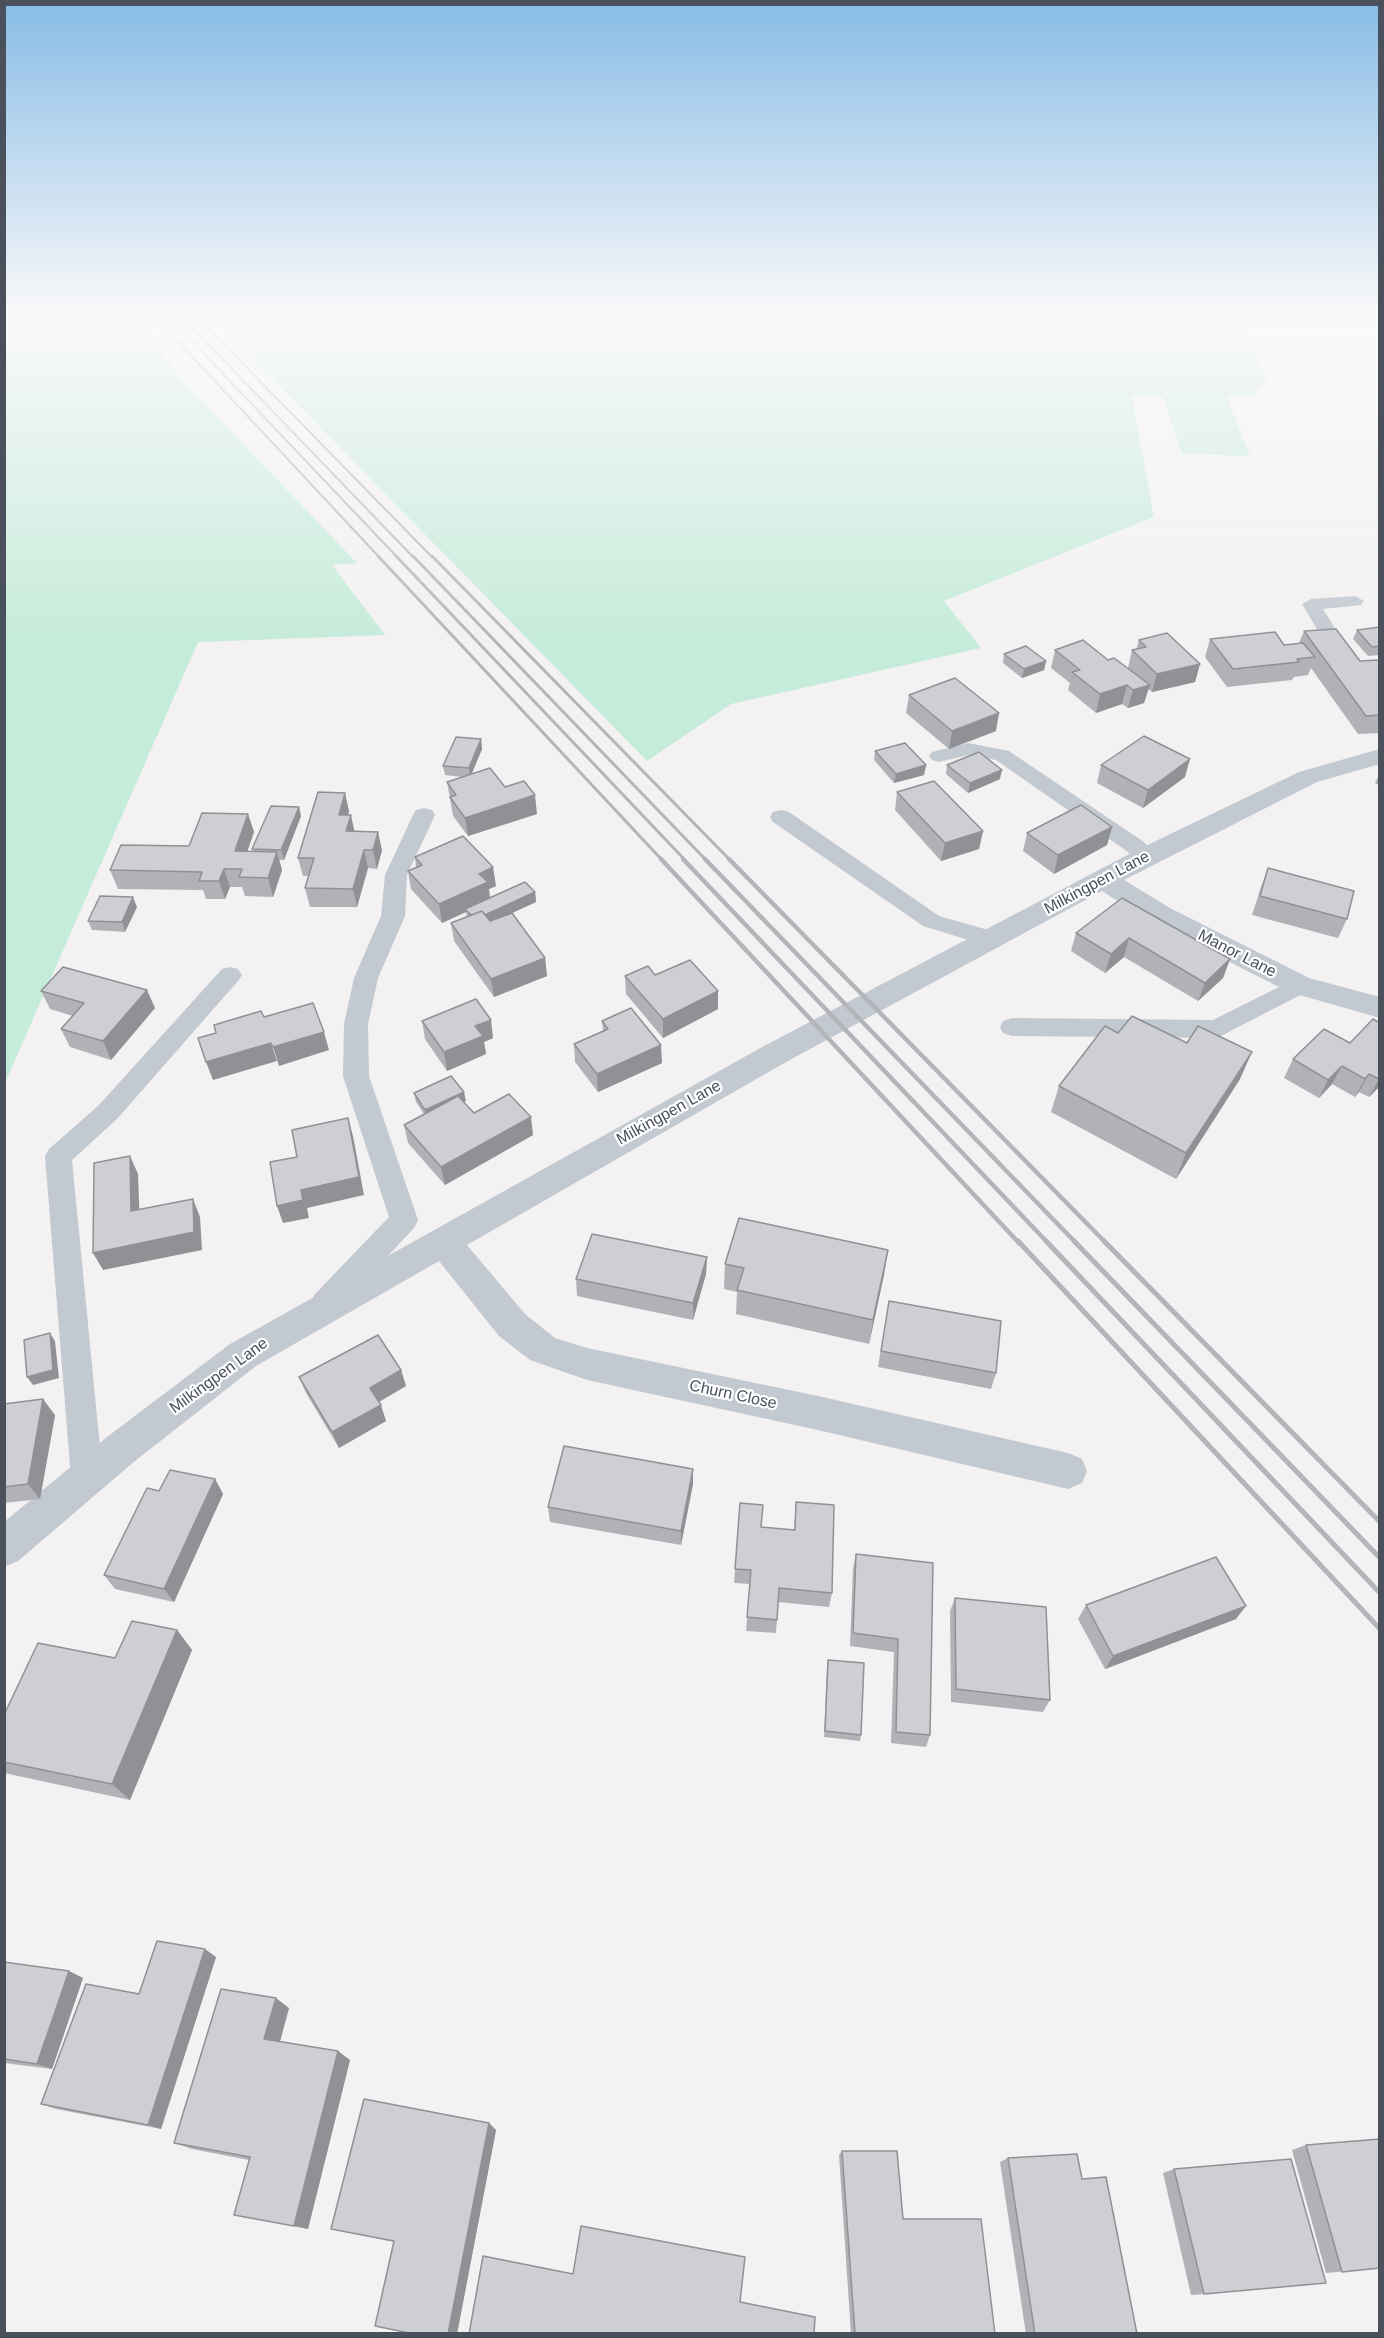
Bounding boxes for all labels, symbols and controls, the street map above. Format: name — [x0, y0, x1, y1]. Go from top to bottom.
street label: Milkingpen Lane — [1041, 847, 1153, 919]
street label: Manor Lane — [1195, 926, 1279, 982]
street label: Milkingpen Lane — [613, 1076, 725, 1150]
street label: Milkingpen Lane — [166, 1334, 272, 1418]
street label: Churn Close — [688, 1376, 778, 1414]

